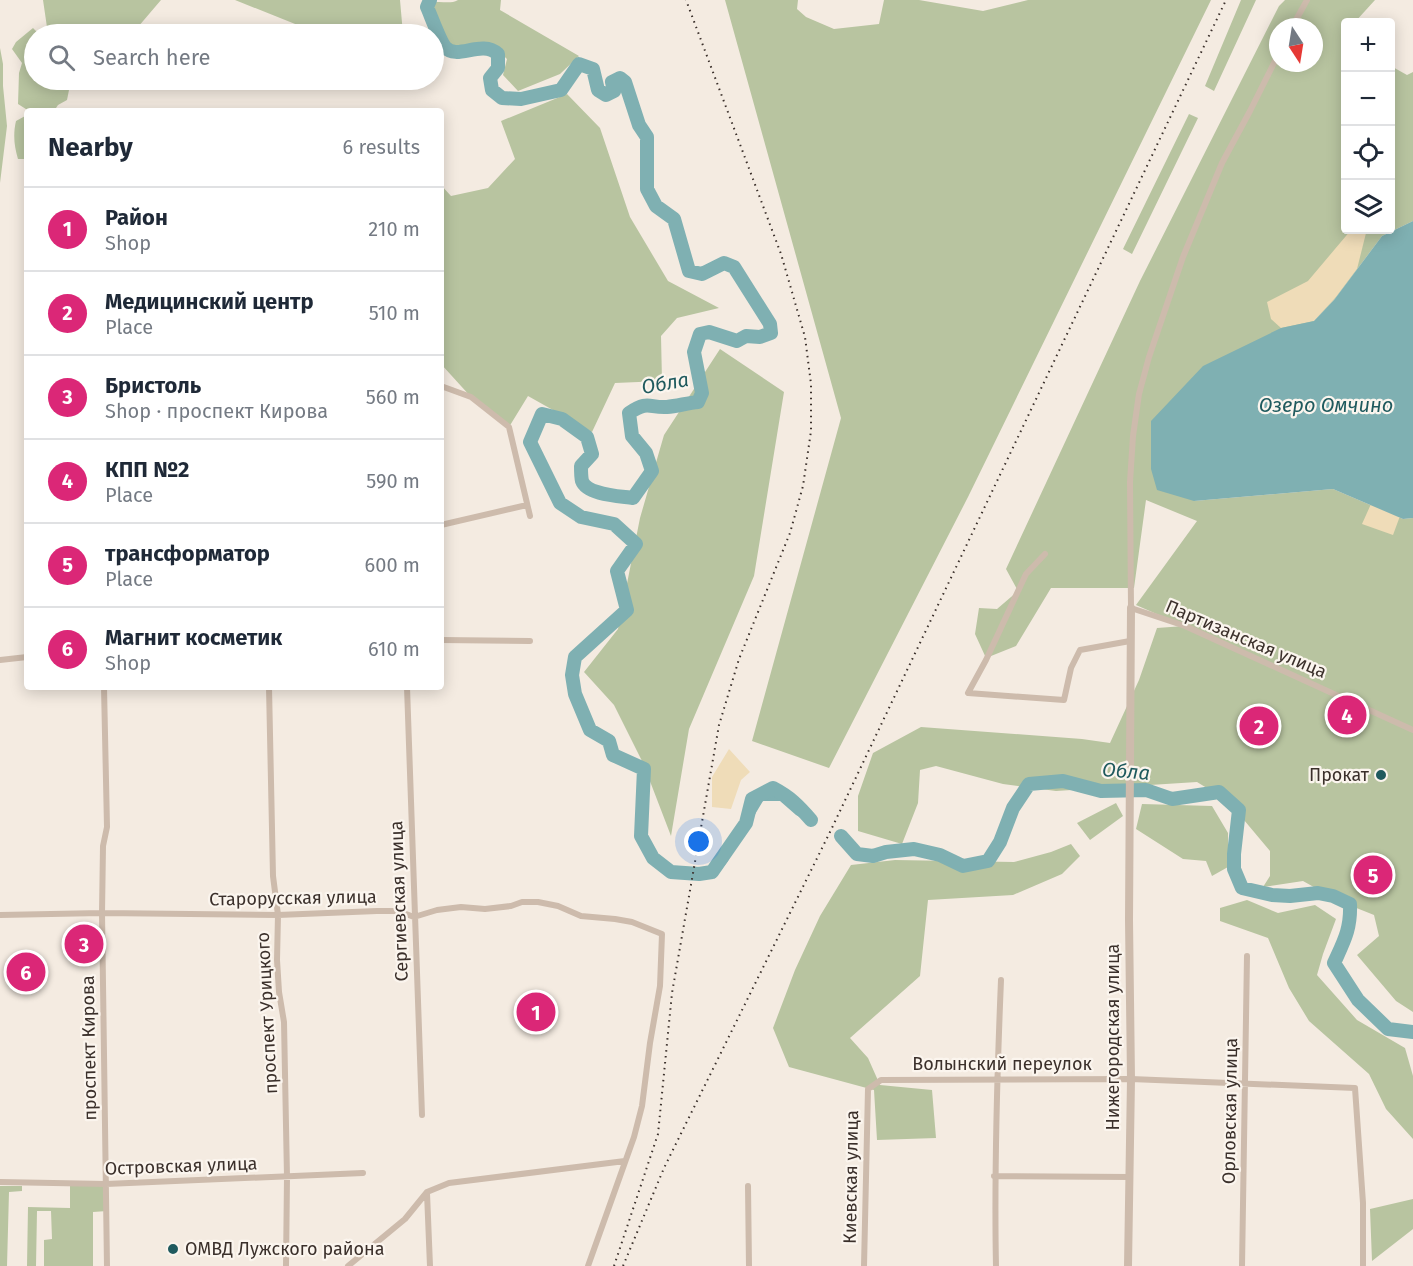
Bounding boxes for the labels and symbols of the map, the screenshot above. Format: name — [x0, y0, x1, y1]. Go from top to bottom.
north arrow — [1269, 18, 1323, 72]
water label: Обла — [639, 367, 691, 399]
water label: Озеро Омчино — [1259, 393, 1393, 417]
street label: Партизанская улица — [1162, 595, 1330, 683]
pin: 4 — [1328, 692, 1366, 738]
pin: 2 — [1240, 704, 1278, 748]
water label: Обла — [1101, 757, 1151, 785]
place label: Прокат — [1309, 764, 1370, 786]
marker: Прокат — [1374, 768, 1388, 782]
street label: Сергиевская улица — [385, 820, 413, 982]
your location — [684, 827, 713, 856]
pin: 5 — [1354, 852, 1392, 898]
street label: Старорусская улица — [209, 886, 377, 910]
pin: 3 — [64, 922, 104, 966]
street label: проспект Урицкого — [252, 931, 282, 1095]
street label: Нижегородская улица — [1102, 944, 1124, 1130]
pin: 6 — [6, 950, 46, 994]
street label: проспект Кирова — [77, 975, 101, 1121]
pin: 1 — [516, 990, 556, 1034]
street label: Орловская улица — [1218, 1038, 1242, 1184]
street label: Волынский переулок — [912, 1053, 1092, 1075]
street label: Киевская улица — [839, 1110, 863, 1244]
street label: Островская улица — [104, 1152, 258, 1180]
place label: ОМВД Лужского района — [185, 1238, 384, 1260]
marker: ОМВД Лужского района — [166, 1242, 180, 1256]

